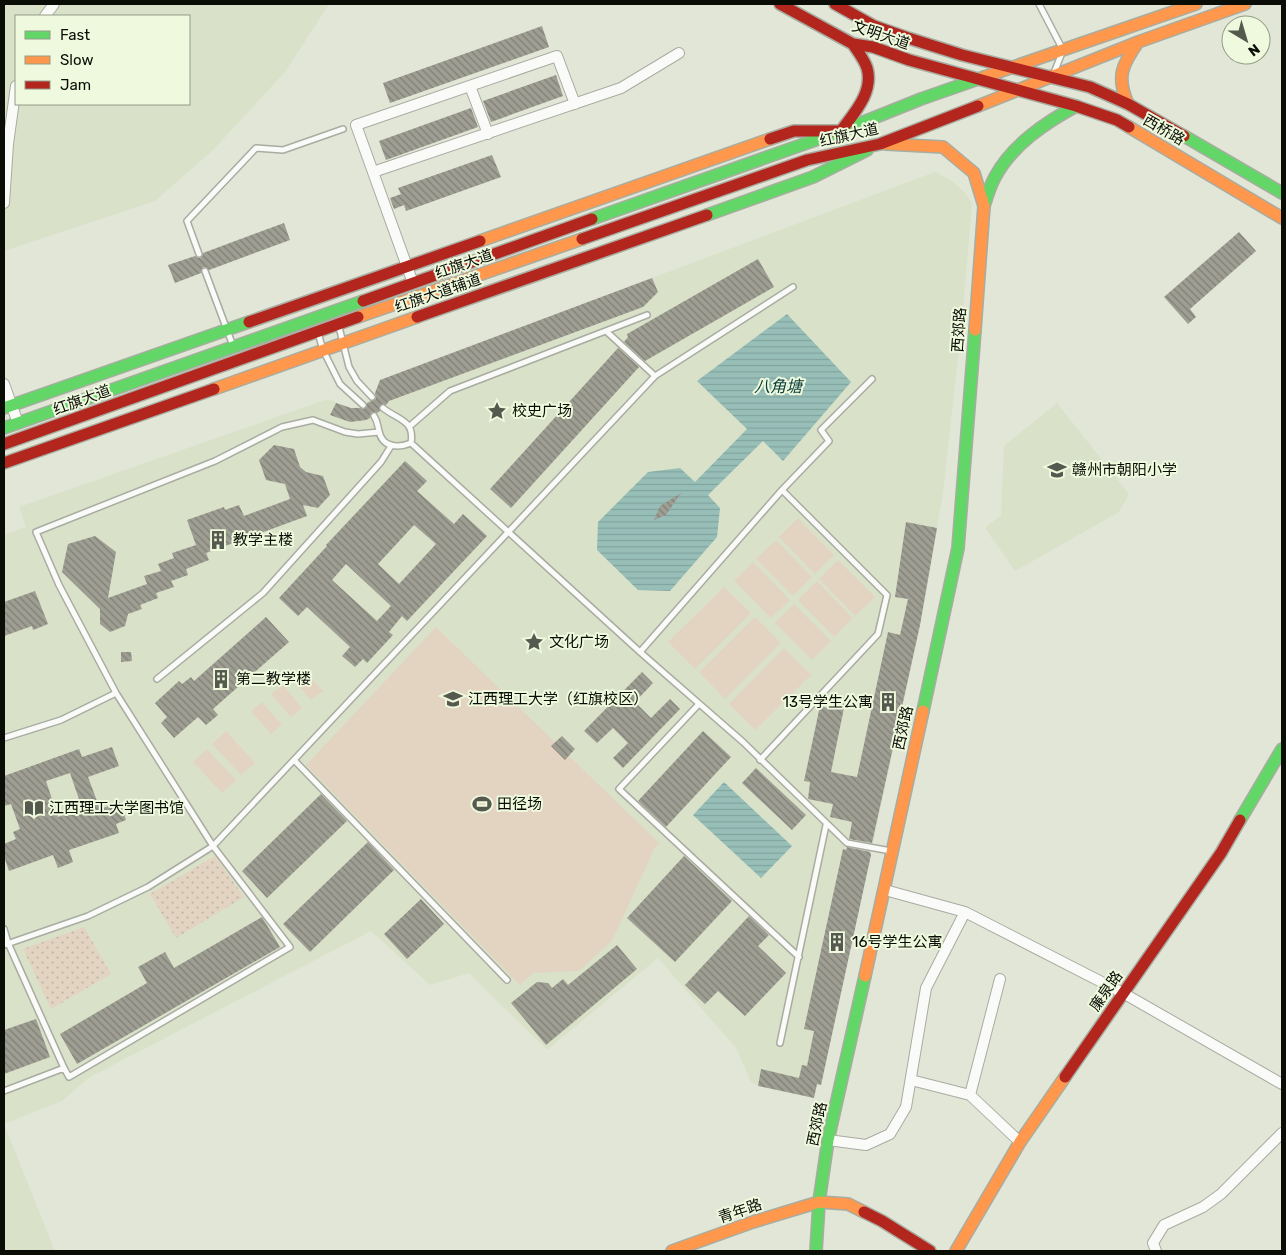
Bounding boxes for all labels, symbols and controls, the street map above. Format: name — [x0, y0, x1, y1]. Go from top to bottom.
legend — [15, 15, 190, 105]
north arrow — [1221, 15, 1271, 65]
street label: 文明大道 — [850, 17, 912, 53]
text: Fast — [60, 26, 90, 44]
text: N — [1244, 40, 1263, 60]
text: Slow — [60, 51, 93, 69]
text: Jam — [60, 76, 91, 94]
street label: 西桥路 — [1140, 111, 1188, 149]
street label: 红旗大道 — [818, 119, 880, 151]
street label: 红旗大道 — [433, 246, 495, 282]
street label: 红旗大道辅道 — [393, 270, 483, 316]
street label: 西郊路 — [948, 307, 970, 353]
water label: 八角塘 — [754, 377, 805, 396]
street label: 红旗大道 — [51, 381, 113, 419]
place icon: 校史广场 — [486, 400, 508, 422]
place label: 校史广场 — [512, 402, 572, 420]
school or university icon: 赣州市朝阳小学 — [1046, 459, 1068, 481]
place label: 赣州市朝阳小学 — [1072, 461, 1177, 479]
building icon: 教学主楼 — [207, 529, 229, 551]
place label: 教学主楼 — [233, 531, 293, 549]
place icon: 文化广场 — [523, 631, 545, 653]
place label: 文化广场 — [549, 633, 609, 651]
building icon: 第二教学楼 — [210, 668, 232, 690]
place label: 第二教学楼 — [236, 670, 311, 688]
school or university icon: 江西理工大学（红旗校区） — [442, 688, 464, 710]
place label: 江西理工大学（红旗校区） — [468, 690, 648, 708]
building icon: 13号学生公寓 — [877, 691, 899, 713]
place label: 13号学生公寓 — [783, 693, 873, 711]
street label: 西郊路 — [890, 704, 916, 752]
sports icon: 田径场 — [471, 793, 493, 815]
place label: 田径场 — [497, 795, 542, 813]
library icon: 江西理工大学图书馆 — [23, 797, 45, 819]
place label: 江西理工大学图书馆 — [49, 799, 184, 817]
building icon: 16号学生公寓 — [826, 931, 848, 953]
place label: 16号学生公寓 — [852, 933, 942, 951]
street label: 廉泉路 — [1086, 967, 1126, 1015]
street label: 西郊路 — [804, 1100, 830, 1148]
street label: 青年路 — [716, 1195, 764, 1227]

